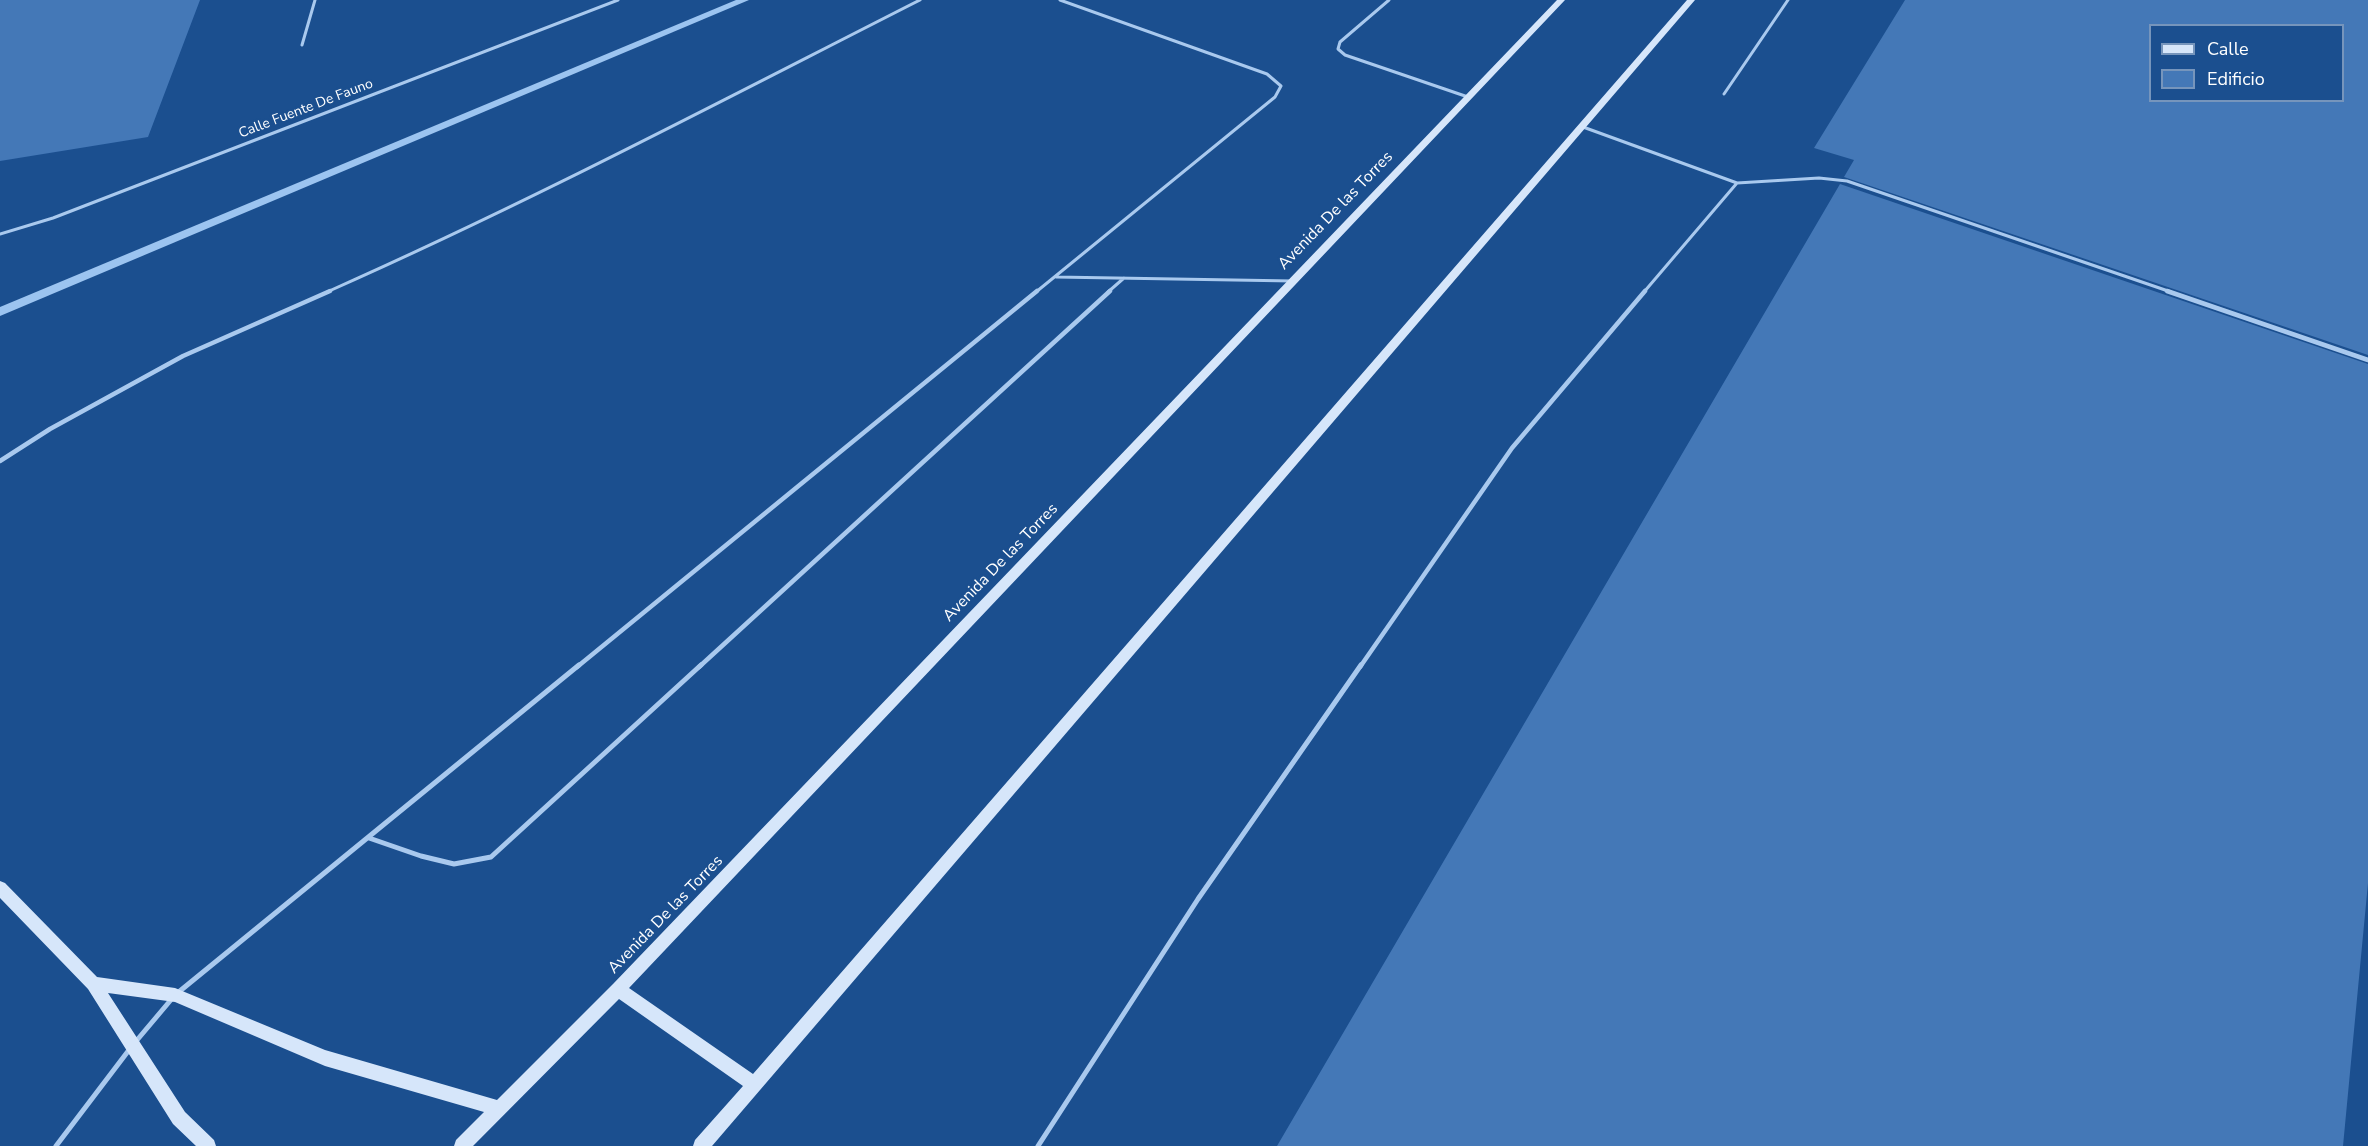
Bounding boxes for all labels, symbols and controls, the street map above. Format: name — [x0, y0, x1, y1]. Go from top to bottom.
legend — [2149, 24, 2344, 102]
text: Calle — [2207, 37, 2249, 61]
text: Edificio — [2207, 67, 2265, 91]
street label: Calle Fuente De Fauno — [237, 76, 375, 142]
street label: Avenida De las Torres — [1275, 148, 1397, 274]
street label: Avenida De las Torres — [940, 500, 1062, 626]
street label: Avenida De las Torres — [605, 852, 727, 978]

